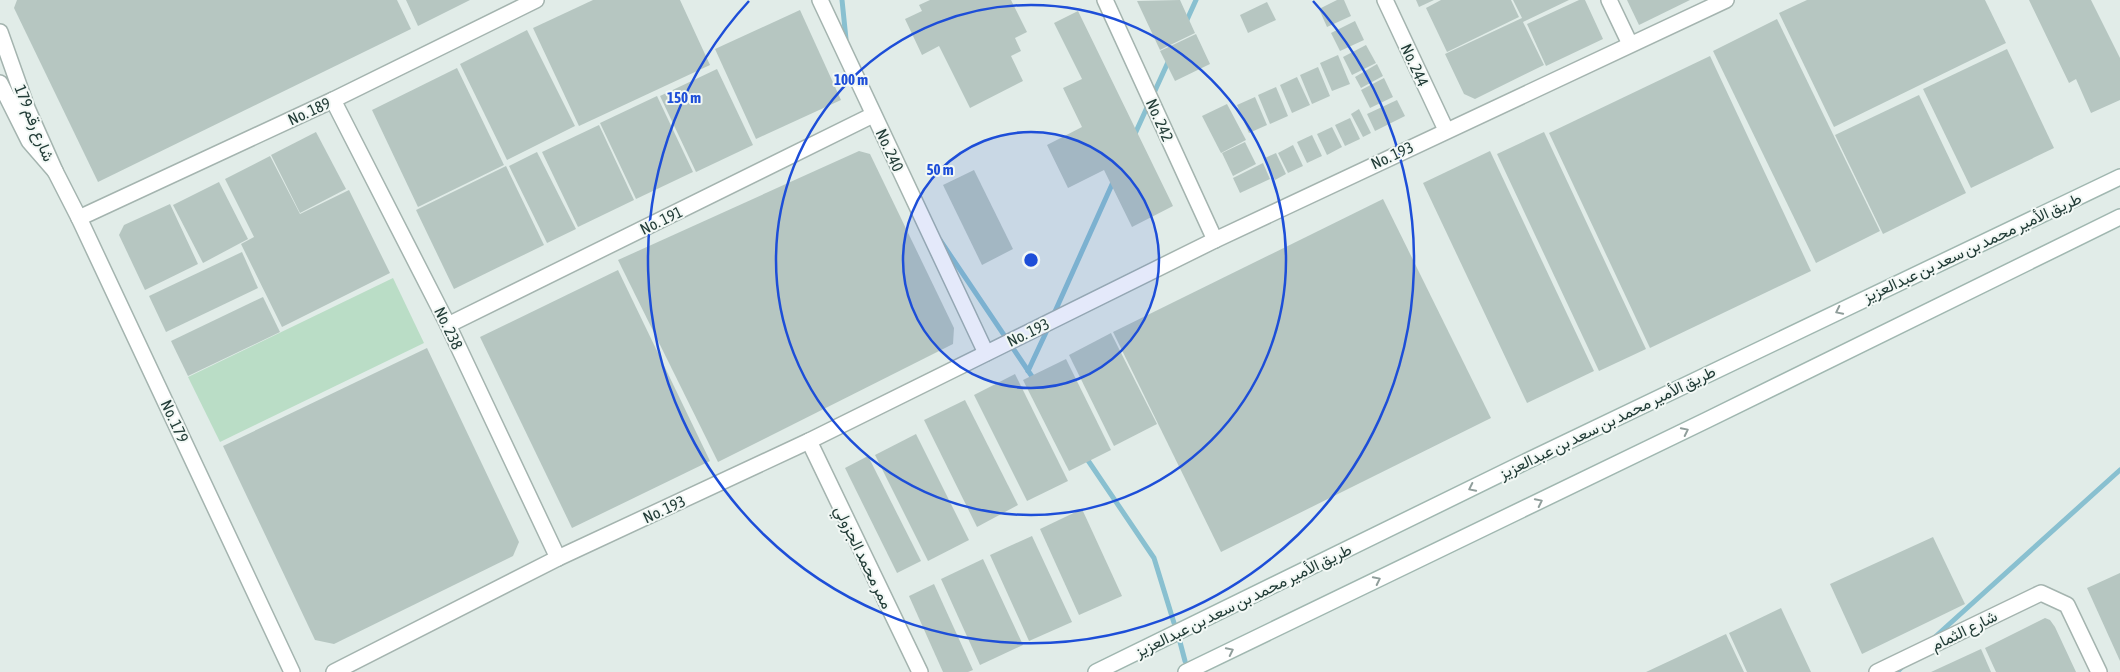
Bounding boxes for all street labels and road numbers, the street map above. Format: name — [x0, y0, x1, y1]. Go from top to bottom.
street label: No. 244 — [1397, 41, 1433, 89]
street label: شارع رقم 179 — [9, 82, 59, 165]
street label: No. 189 — [285, 93, 333, 129]
street label: No. 242 — [1143, 96, 1177, 144]
street label: No. 240 — [872, 126, 908, 174]
street label: No. 193 — [1368, 137, 1416, 173]
street label: طريق الأمير محمد بن سعد بن عبدالعزيز — [1859, 188, 2085, 308]
street label: No. 191 — [637, 202, 685, 238]
street label: No. 238 — [431, 304, 467, 352]
street label: No. 193 — [1004, 314, 1052, 350]
street label: طريق الأمير محمد بن سعد بن عبدالعزيز — [1495, 362, 1719, 485]
street label: No. 179 — [157, 397, 193, 445]
street label: No. 193 — [640, 491, 688, 527]
street label: ممر محمد الجزولي — [827, 502, 897, 614]
street label: طريق الأمير محمد بن سعد بن عبدالعزيز — [1131, 540, 1355, 663]
street label: شارع الثمام — [1928, 606, 2001, 656]

